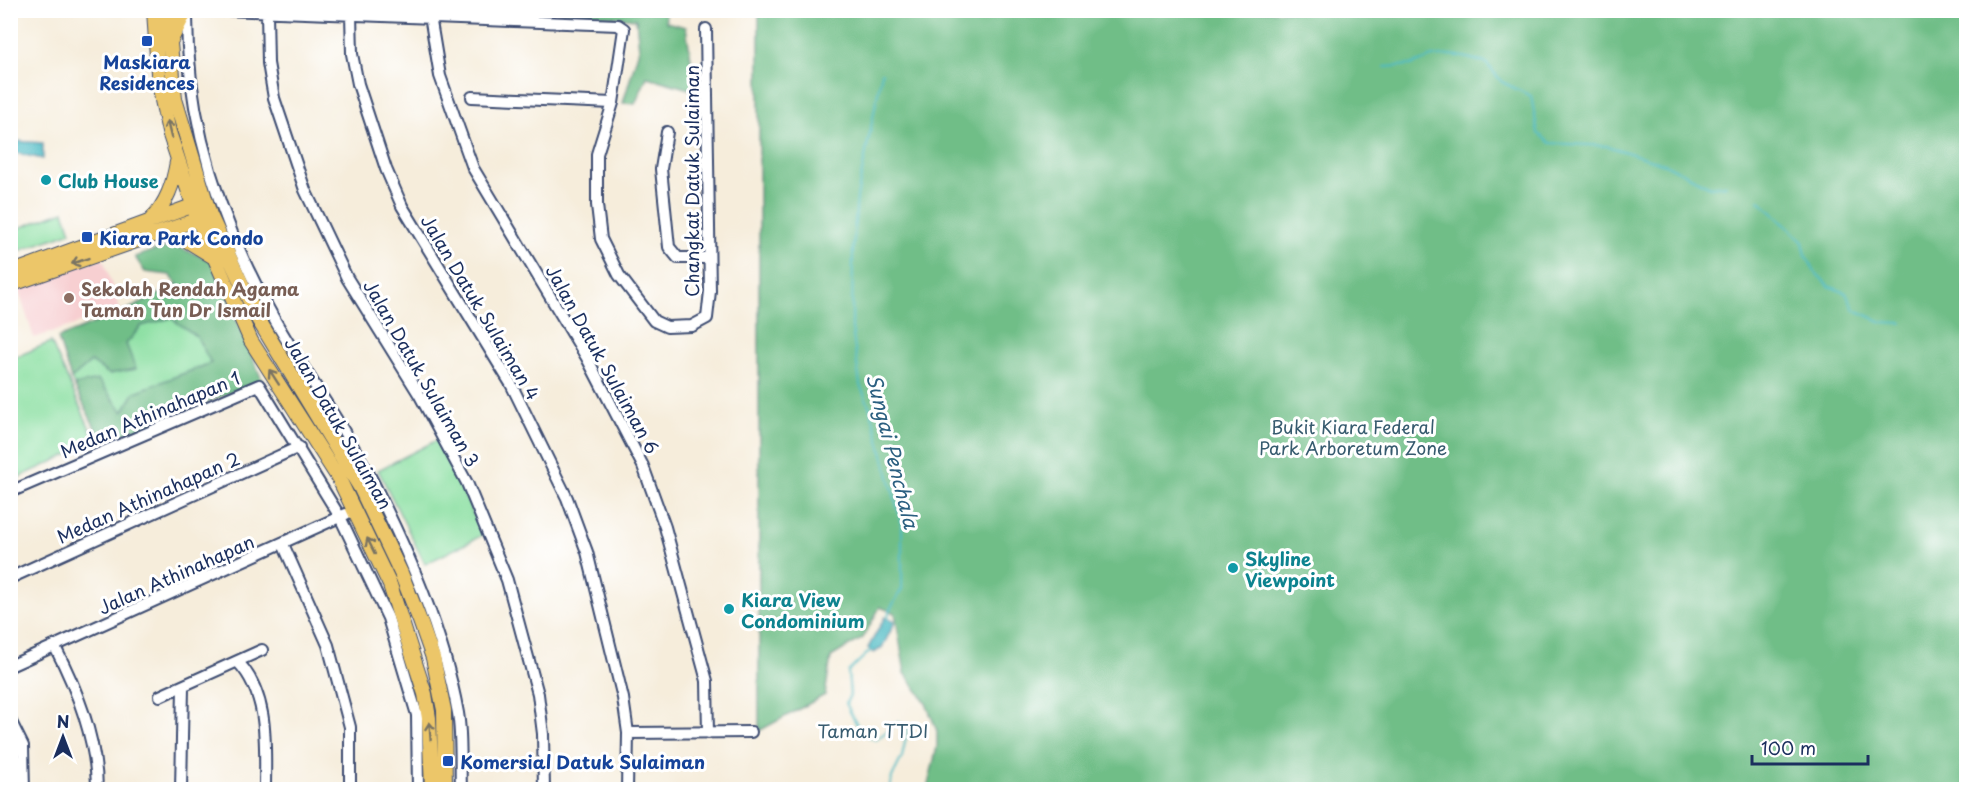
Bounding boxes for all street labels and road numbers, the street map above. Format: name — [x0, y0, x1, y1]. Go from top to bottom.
street label: Changkat Datuk Sulaiman — [678, 65, 705, 297]
street label: Jalan Datuk Sulaiman 4 — [415, 209, 547, 405]
street label: Jalan Datuk Sulaiman 6 — [540, 260, 666, 458]
street label: Jalan Datuk Sulaiman 3 — [357, 275, 487, 471]
street label: Jalan Datuk Sulaiman — [279, 332, 399, 514]
street label: Medan Athinahapan 1 — [56, 364, 244, 464]
street label: Medan Athinahapan 2 — [52, 444, 244, 550]
street label: Jalan Athinahapan — [94, 527, 258, 621]

